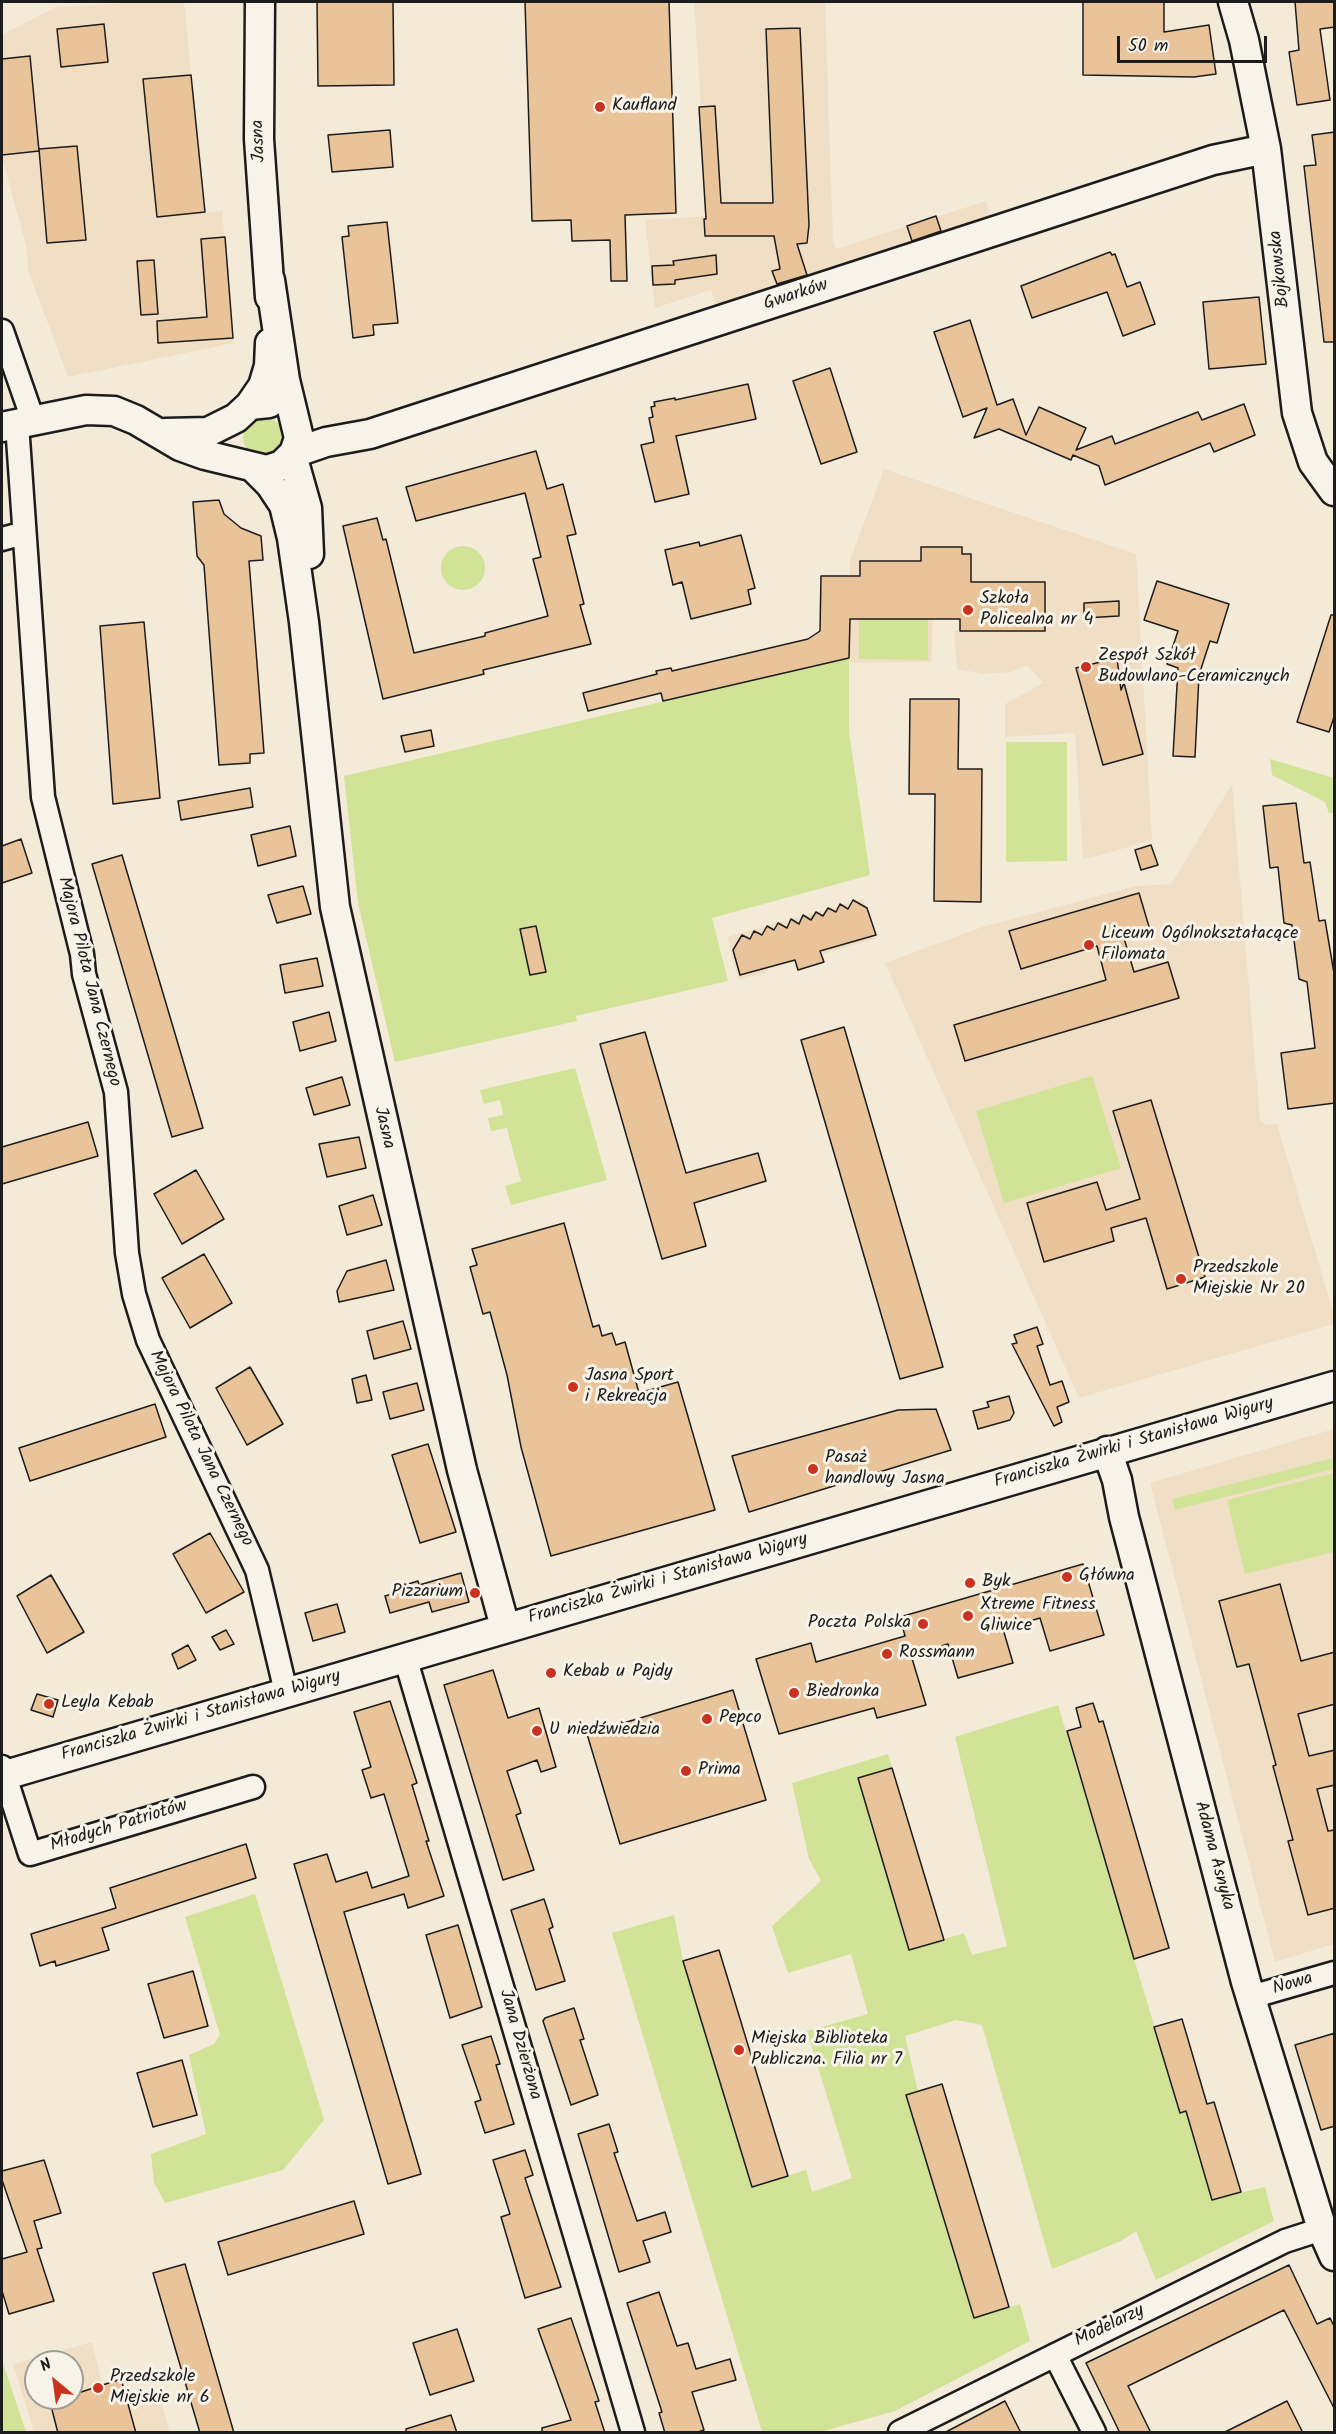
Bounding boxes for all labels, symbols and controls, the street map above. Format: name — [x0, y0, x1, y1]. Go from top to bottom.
scale bar — [1120, 24, 1270, 62]
text: 50 m — [1128, 32, 1168, 61]
place label: Kaufland — [612, 96, 677, 118]
marker: Kaufland — [593, 100, 607, 114]
street label: Jasna — [248, 119, 272, 163]
street label: Bojkowska — [1266, 229, 1296, 309]
street label: Gwarków — [761, 275, 831, 317]
place label: Szkoła Policealna nr 4 — [980, 589, 1094, 632]
marker: Szkoła Policealna nr 4 — [961, 603, 975, 617]
place label: Zespół Szkół Budowlano-Ceramicznych — [1098, 646, 1290, 688]
marker: Zespół Szkół Budowlano-Ceramicznych — [1079, 660, 1093, 674]
street label: Majora Pilota Jana Czernego — [51, 875, 125, 1089]
place label: Liceum Ogólnokształacące Filomata — [1101, 924, 1298, 966]
marker: Liceum Ogólnokształacące Filomata — [1082, 938, 1096, 952]
street label: Jasna — [368, 1105, 398, 1151]
place label: Przedszkole Miejskie Nr 20 — [1193, 1258, 1305, 1300]
marker: Przedszkole Miejskie Nr 20 — [1174, 1272, 1188, 1286]
street label: Majora Pilota Jana Czernego — [143, 1347, 257, 1551]
place label: Jasna Sport i Rekreacja — [585, 1366, 674, 1408]
marker: Jasna Sport i Rekreacja — [566, 1380, 580, 1394]
street label: Franciszka Żwirki i Stanisława Wigury — [992, 1394, 1276, 1494]
place label: Pasaż handlowy Jasna — [825, 1448, 945, 1490]
marker: Pasaż handlowy Jasna — [806, 1462, 820, 1476]
street label: Franciszka Żwirki i Stanisława Wigury — [526, 1530, 810, 1630]
place label: Główna — [1079, 1566, 1135, 1588]
marker: Główna — [1060, 1570, 1074, 1584]
place label: Byk — [982, 1572, 1010, 1594]
marker: Byk — [963, 1576, 977, 1590]
place label: Pizzarium — [391, 1582, 463, 1604]
marker: Pizzarium — [468, 1586, 482, 1600]
place label: Xtreme Fitness Gliwice — [980, 1595, 1096, 1638]
marker: Xtreme Fitness Gliwice — [961, 1609, 975, 1623]
place label: Poczta Polska — [808, 1613, 911, 1635]
marker: Poczta Polska — [916, 1617, 930, 1631]
place label: Rossmann — [899, 1643, 975, 1665]
marker: Rossmann — [880, 1647, 894, 1661]
place label: Kebab u Pajdy — [563, 1662, 672, 1684]
marker: Kebab u Pajdy — [544, 1666, 558, 1680]
street label: Franciszka Żwirki i Stanisława Wigury — [59, 1667, 343, 1767]
place label: Biedronka — [806, 1682, 879, 1704]
marker: Biedronka — [787, 1686, 801, 1700]
place label: Leyla Kebab — [61, 1693, 154, 1715]
marker: Leyla Kebab — [42, 1697, 56, 1711]
place label: Pepco — [719, 1708, 762, 1730]
marker: Pepco — [700, 1712, 714, 1726]
place label: U niedźwiedzia — [549, 1720, 660, 1742]
marker: U niedźwiedzia — [530, 1724, 544, 1738]
place label: Prima — [698, 1760, 741, 1782]
marker: Prima — [679, 1764, 693, 1778]
street label: Młodych Patriotów — [48, 1796, 190, 1858]
street label: Adama Asnyka — [1188, 1799, 1238, 1913]
street label: Nowa — [1270, 1969, 1316, 2001]
street label: Jana Dzierżona — [493, 1987, 545, 2103]
place label: Miejska Biblioteka Publiczna. Filia nr 7 — [751, 2029, 902, 2072]
marker: Miejska Biblioteka Publiczna. Filia nr 7 — [732, 2043, 746, 2057]
street label: Modelarzy — [1072, 2301, 1148, 2353]
north arrow — [24, 2350, 84, 2410]
text: N — [36, 2352, 56, 2379]
place label: Przedszkole Miejskie nr 6 — [110, 2367, 210, 2410]
marker: Przedszkole Miejskie nr 6 — [91, 2381, 105, 2395]

